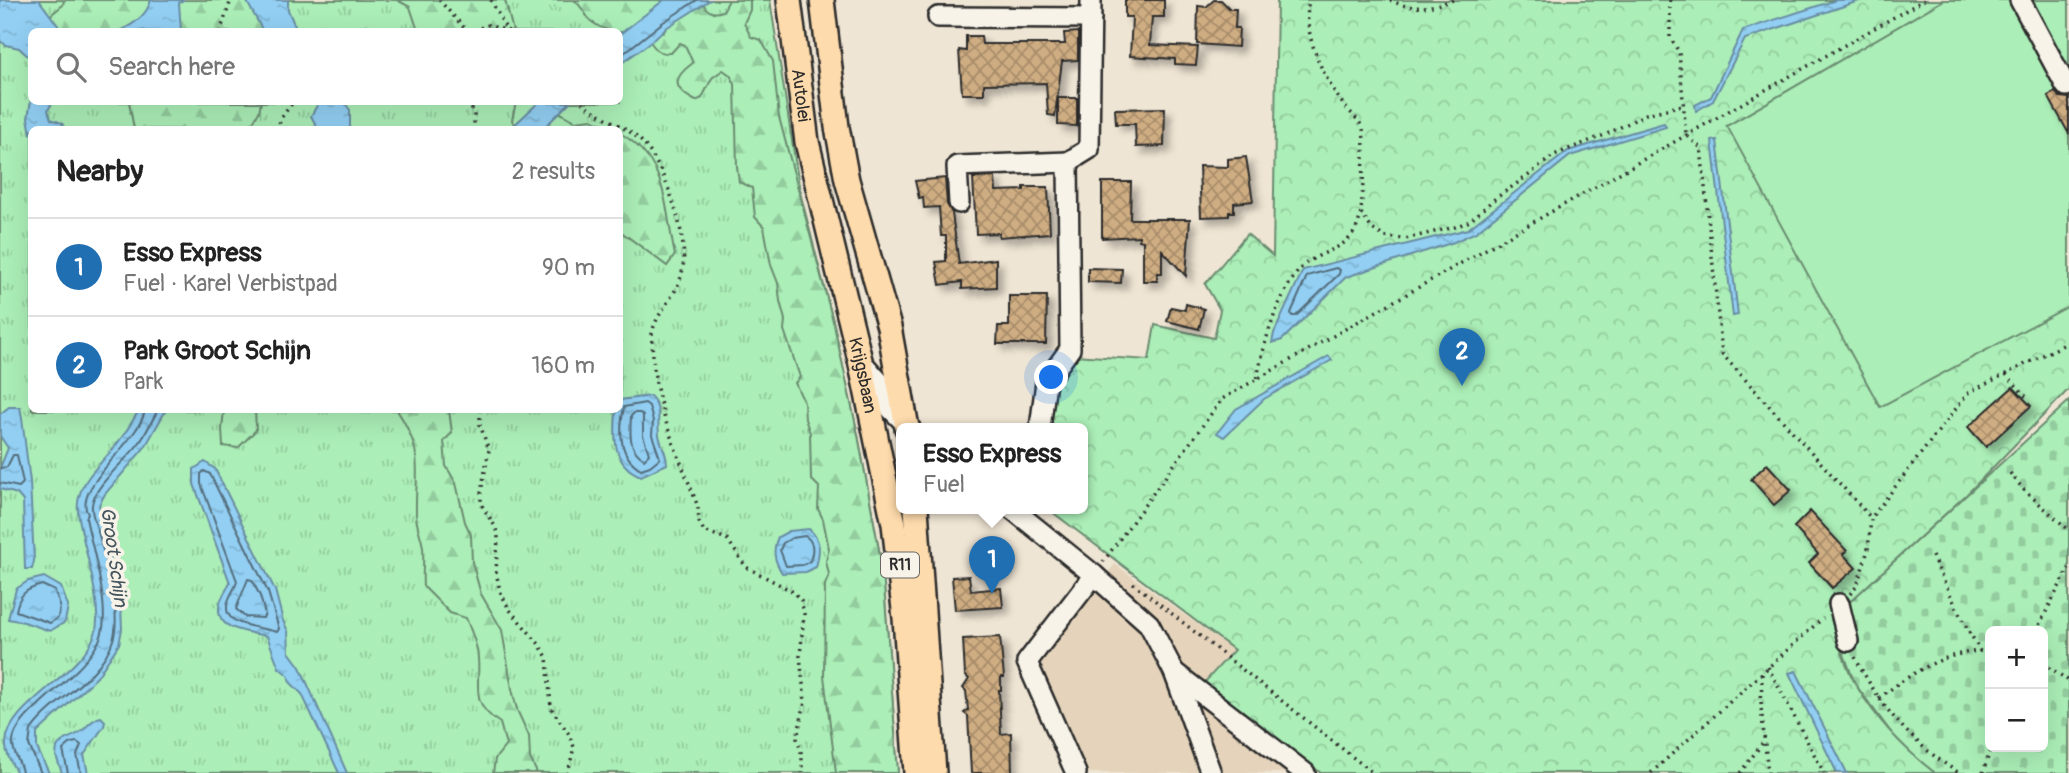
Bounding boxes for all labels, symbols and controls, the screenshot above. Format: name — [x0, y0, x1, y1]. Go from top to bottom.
search box — [28, 28, 623, 105]
icon: search — [52, 48, 90, 86]
text: Search here — [108, 51, 235, 83]
street label: Autolei — [786, 67, 816, 123]
text: Nearby — [56, 153, 143, 190]
text: 2 results — [512, 157, 595, 186]
text: Esso Express — [123, 237, 262, 269]
text: 1 — [75, 253, 84, 282]
text: 90 m — [542, 253, 595, 282]
text: Fuel · Karel Verbistpad — [123, 269, 338, 298]
pin: 2 — [1439, 328, 1485, 386]
text: Park Groot Schijn — [123, 335, 311, 367]
street label: Krijgsbaan — [843, 335, 882, 415]
text: 2 — [73, 351, 85, 380]
text: 160 m — [531, 351, 595, 380]
your location — [1034, 360, 1068, 394]
text: Park — [123, 367, 163, 396]
popup — [896, 423, 1088, 514]
text: Esso Express — [923, 438, 1061, 470]
text: Fuel — [923, 470, 965, 499]
water label: Groot Schijn — [95, 506, 133, 609]
pin: 1 — [969, 536, 1015, 594]
road number: R11 — [881, 552, 919, 578]
map controls — [1985, 626, 2048, 752]
button: + — [1985, 626, 2048, 689]
button: − — [1985, 689, 2048, 752]

